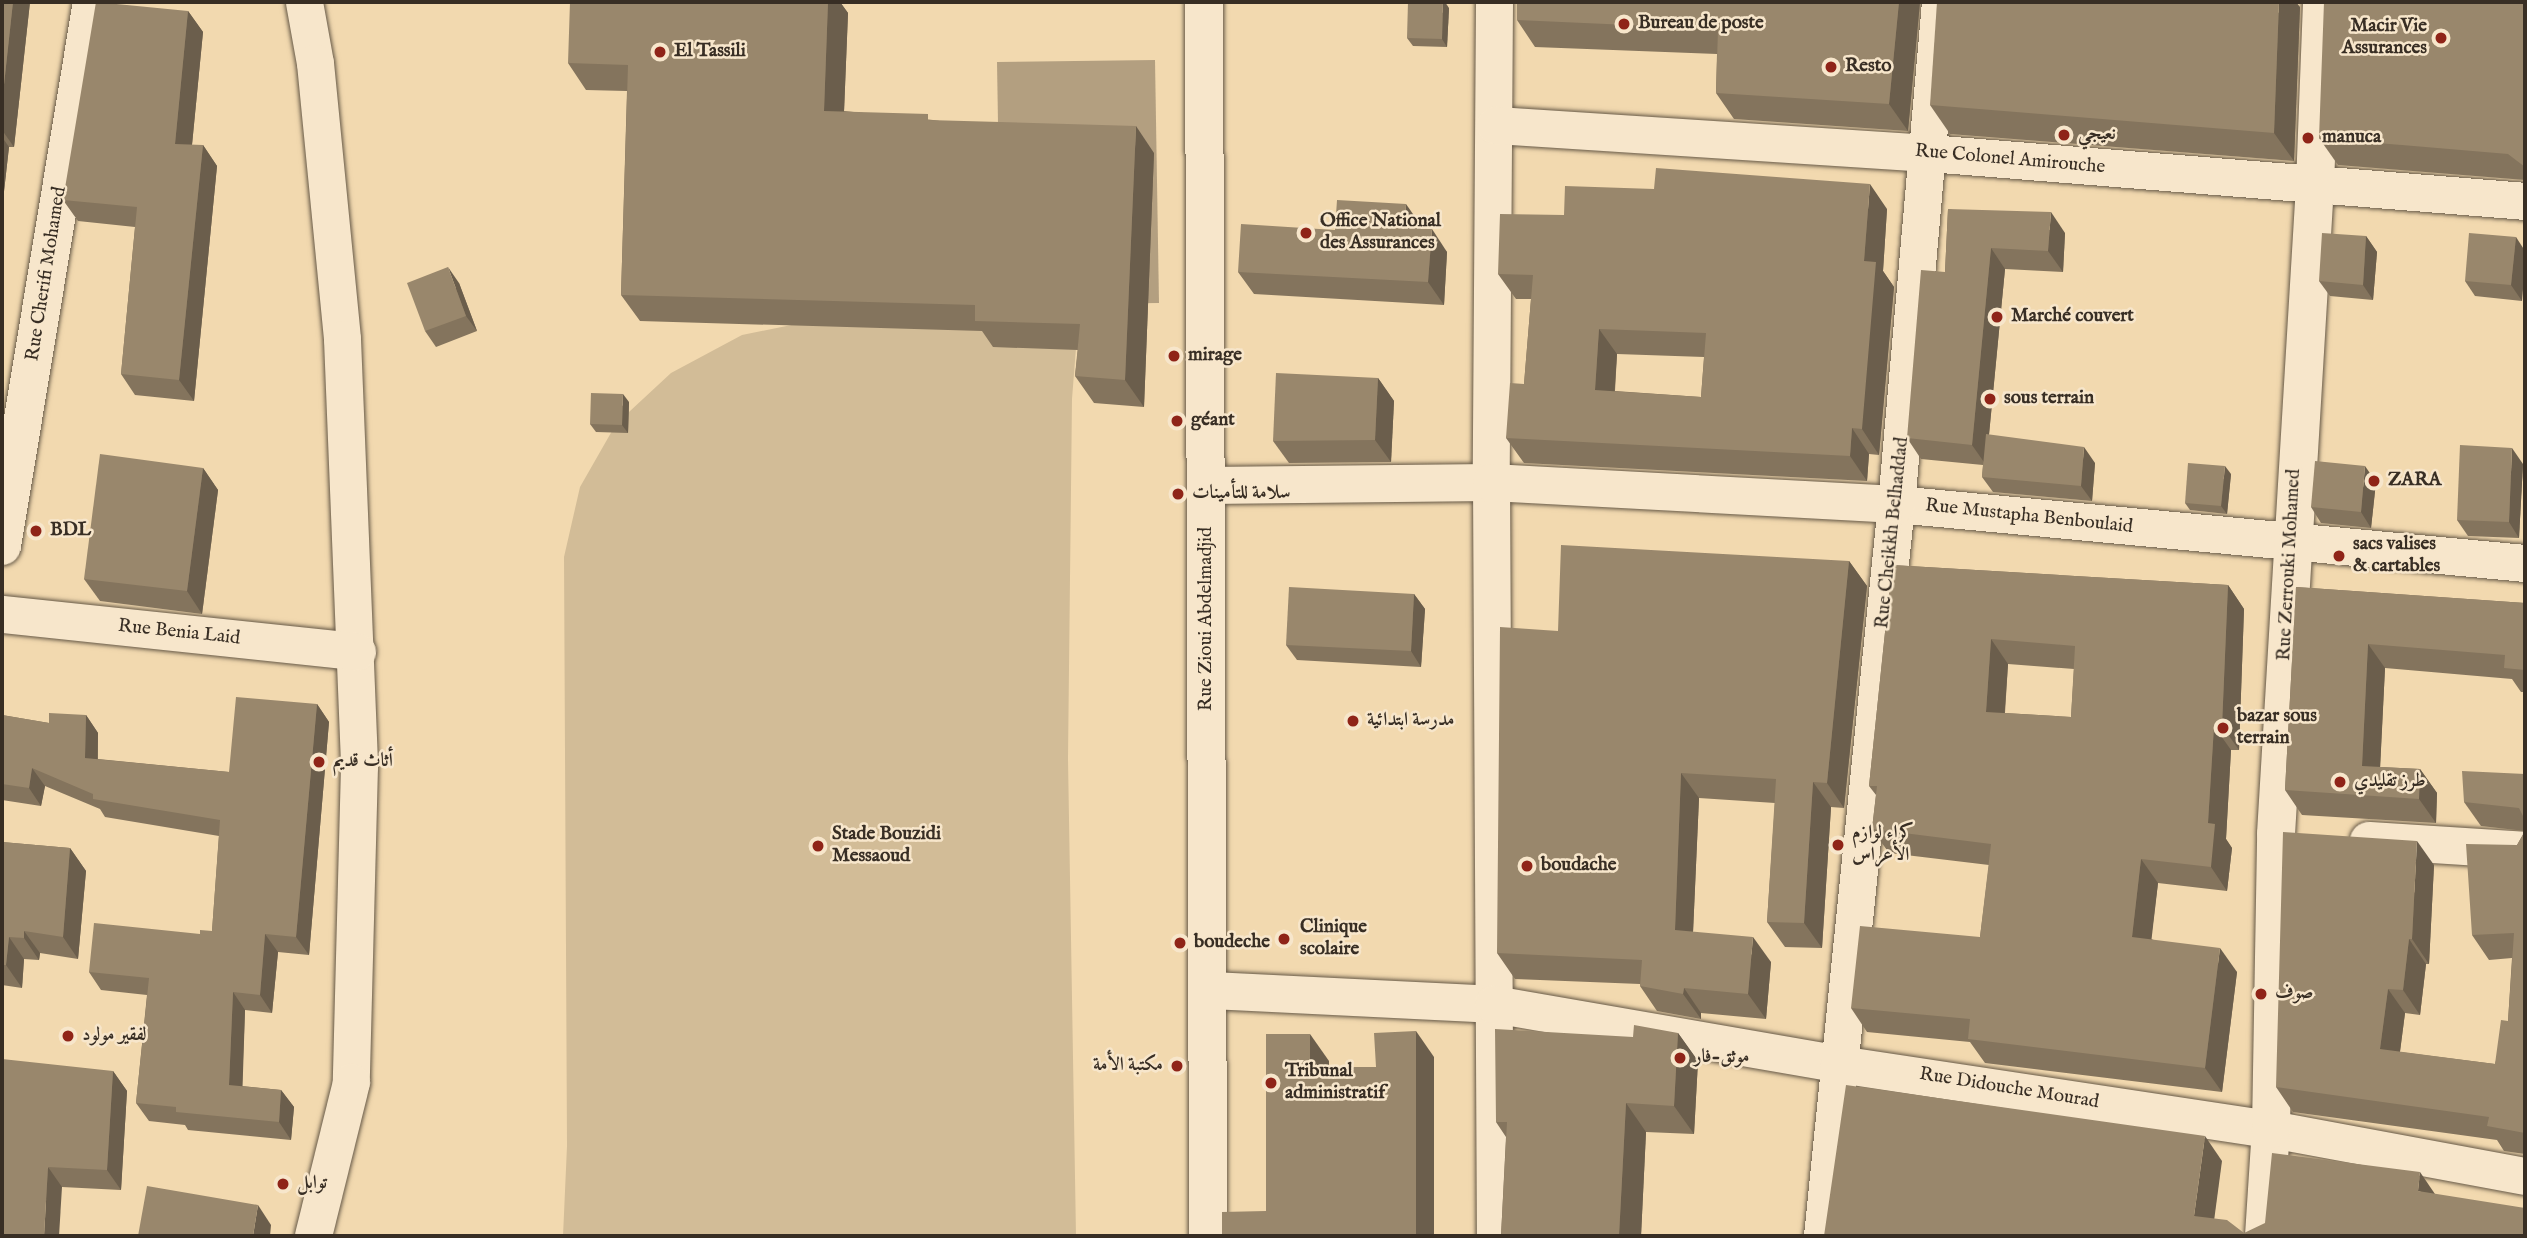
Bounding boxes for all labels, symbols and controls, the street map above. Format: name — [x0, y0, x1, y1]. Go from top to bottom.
place label: Bureau de poste — [1638, 13, 1764, 35]
marker: Bureau de poste — [1616, 16, 1632, 32]
place label: Macir Vie Assurances — [2342, 16, 2427, 60]
marker: Macir Vie Assurances — [2433, 30, 2449, 46]
place label: El Tassili — [674, 41, 746, 63]
marker: El Tassili — [652, 44, 668, 60]
place label: Resto — [1845, 56, 1891, 78]
marker: Resto — [1823, 59, 1839, 75]
place label: نعيجي — [2078, 124, 2116, 146]
marker: نعيجي — [2056, 127, 2072, 143]
place label: manuca — [2322, 127, 2381, 149]
marker: manuca — [2300, 130, 2316, 146]
street label: Rue Colonel Amirouche — [1914, 140, 2106, 180]
street label: Rue Cherifi Mohamed — [22, 185, 72, 363]
place label: Office National des Assurances — [1320, 211, 1441, 255]
marker: Office National des Assurances — [1298, 225, 1314, 241]
place label: Marché couvert — [2011, 306, 2134, 328]
marker: Marché couvert — [1989, 309, 2005, 325]
place label: mirage — [1188, 345, 1242, 367]
marker: mirage — [1166, 348, 1182, 364]
place label: sous terrain — [2004, 388, 2094, 410]
marker: sous terrain — [1982, 391, 1998, 407]
place label: géant — [1191, 410, 1235, 432]
marker: géant — [1169, 413, 1185, 429]
street label: Rue Cheikkh Belhaddad — [1872, 436, 1914, 630]
street label: Rue Zerrouki Mohamed — [2274, 468, 2306, 662]
place label: ZARA — [2388, 470, 2441, 492]
marker: ZARA — [2366, 473, 2382, 489]
place label: سلامة للتأمينات — [1192, 483, 1291, 505]
marker: سلامة للتأمينات — [1170, 486, 1186, 502]
street label: Rue Mustapha Benboulaid — [1924, 495, 2134, 539]
place label: BDL — [50, 520, 91, 542]
marker: BDL — [28, 523, 44, 539]
street label: Rue Zioui Abdelmadjid — [1196, 527, 1218, 711]
place label: sacs valises & cartables — [2353, 534, 2440, 578]
marker: sacs valises & cartables — [2331, 548, 2347, 564]
street label: Rue Benia Laid — [117, 615, 241, 651]
place label: bazar sous terrain — [2237, 706, 2317, 750]
place label: مدرسة ابتدائية — [1367, 710, 1454, 732]
marker: مدرسة ابتدائية — [1345, 713, 1361, 729]
marker: bazar sous terrain — [2215, 720, 2231, 736]
place label: أثاث قديم — [333, 751, 393, 773]
marker: أثاث قديم — [311, 754, 327, 770]
place label: طرز تقليدي — [2354, 771, 2426, 793]
marker: طرز تقليدي — [2332, 774, 2348, 790]
place label: كراء لوازم الأعراس — [1852, 823, 1914, 867]
place label: Stade Bouzidi Messaoud — [832, 824, 941, 868]
marker: كراء لوازم الأعراس — [1830, 837, 1846, 853]
marker: Stade Bouzidi Messaoud — [810, 838, 826, 854]
place label: boudache — [1541, 855, 1616, 877]
marker: boudache — [1519, 858, 1535, 874]
place label: Clinique scolaire — [1300, 917, 1367, 961]
marker: Clinique scolaire — [1274, 929, 1294, 949]
place label: boudeche — [1194, 932, 1270, 954]
marker: boudeche — [1172, 935, 1188, 951]
place label: صوف — [2275, 983, 2313, 1005]
marker: صوف — [2253, 986, 2269, 1002]
place label: لفقير مولود — [82, 1025, 147, 1047]
marker: لفقير مولود — [60, 1028, 76, 1044]
place label: موثق-فار — [1694, 1047, 1749, 1069]
marker: موثق-فار — [1672, 1050, 1688, 1066]
place label: مكتبة الأمة — [1093, 1055, 1163, 1077]
marker: مكتبة الأمة — [1169, 1058, 1185, 1074]
place label: Tribunal administratif — [1285, 1061, 1385, 1105]
street label: Rue Didouche Mourad — [1918, 1064, 2100, 1114]
marker: Tribunal administratif — [1263, 1075, 1279, 1091]
place label: توابل — [297, 1173, 327, 1195]
marker: توابل — [275, 1176, 291, 1192]

